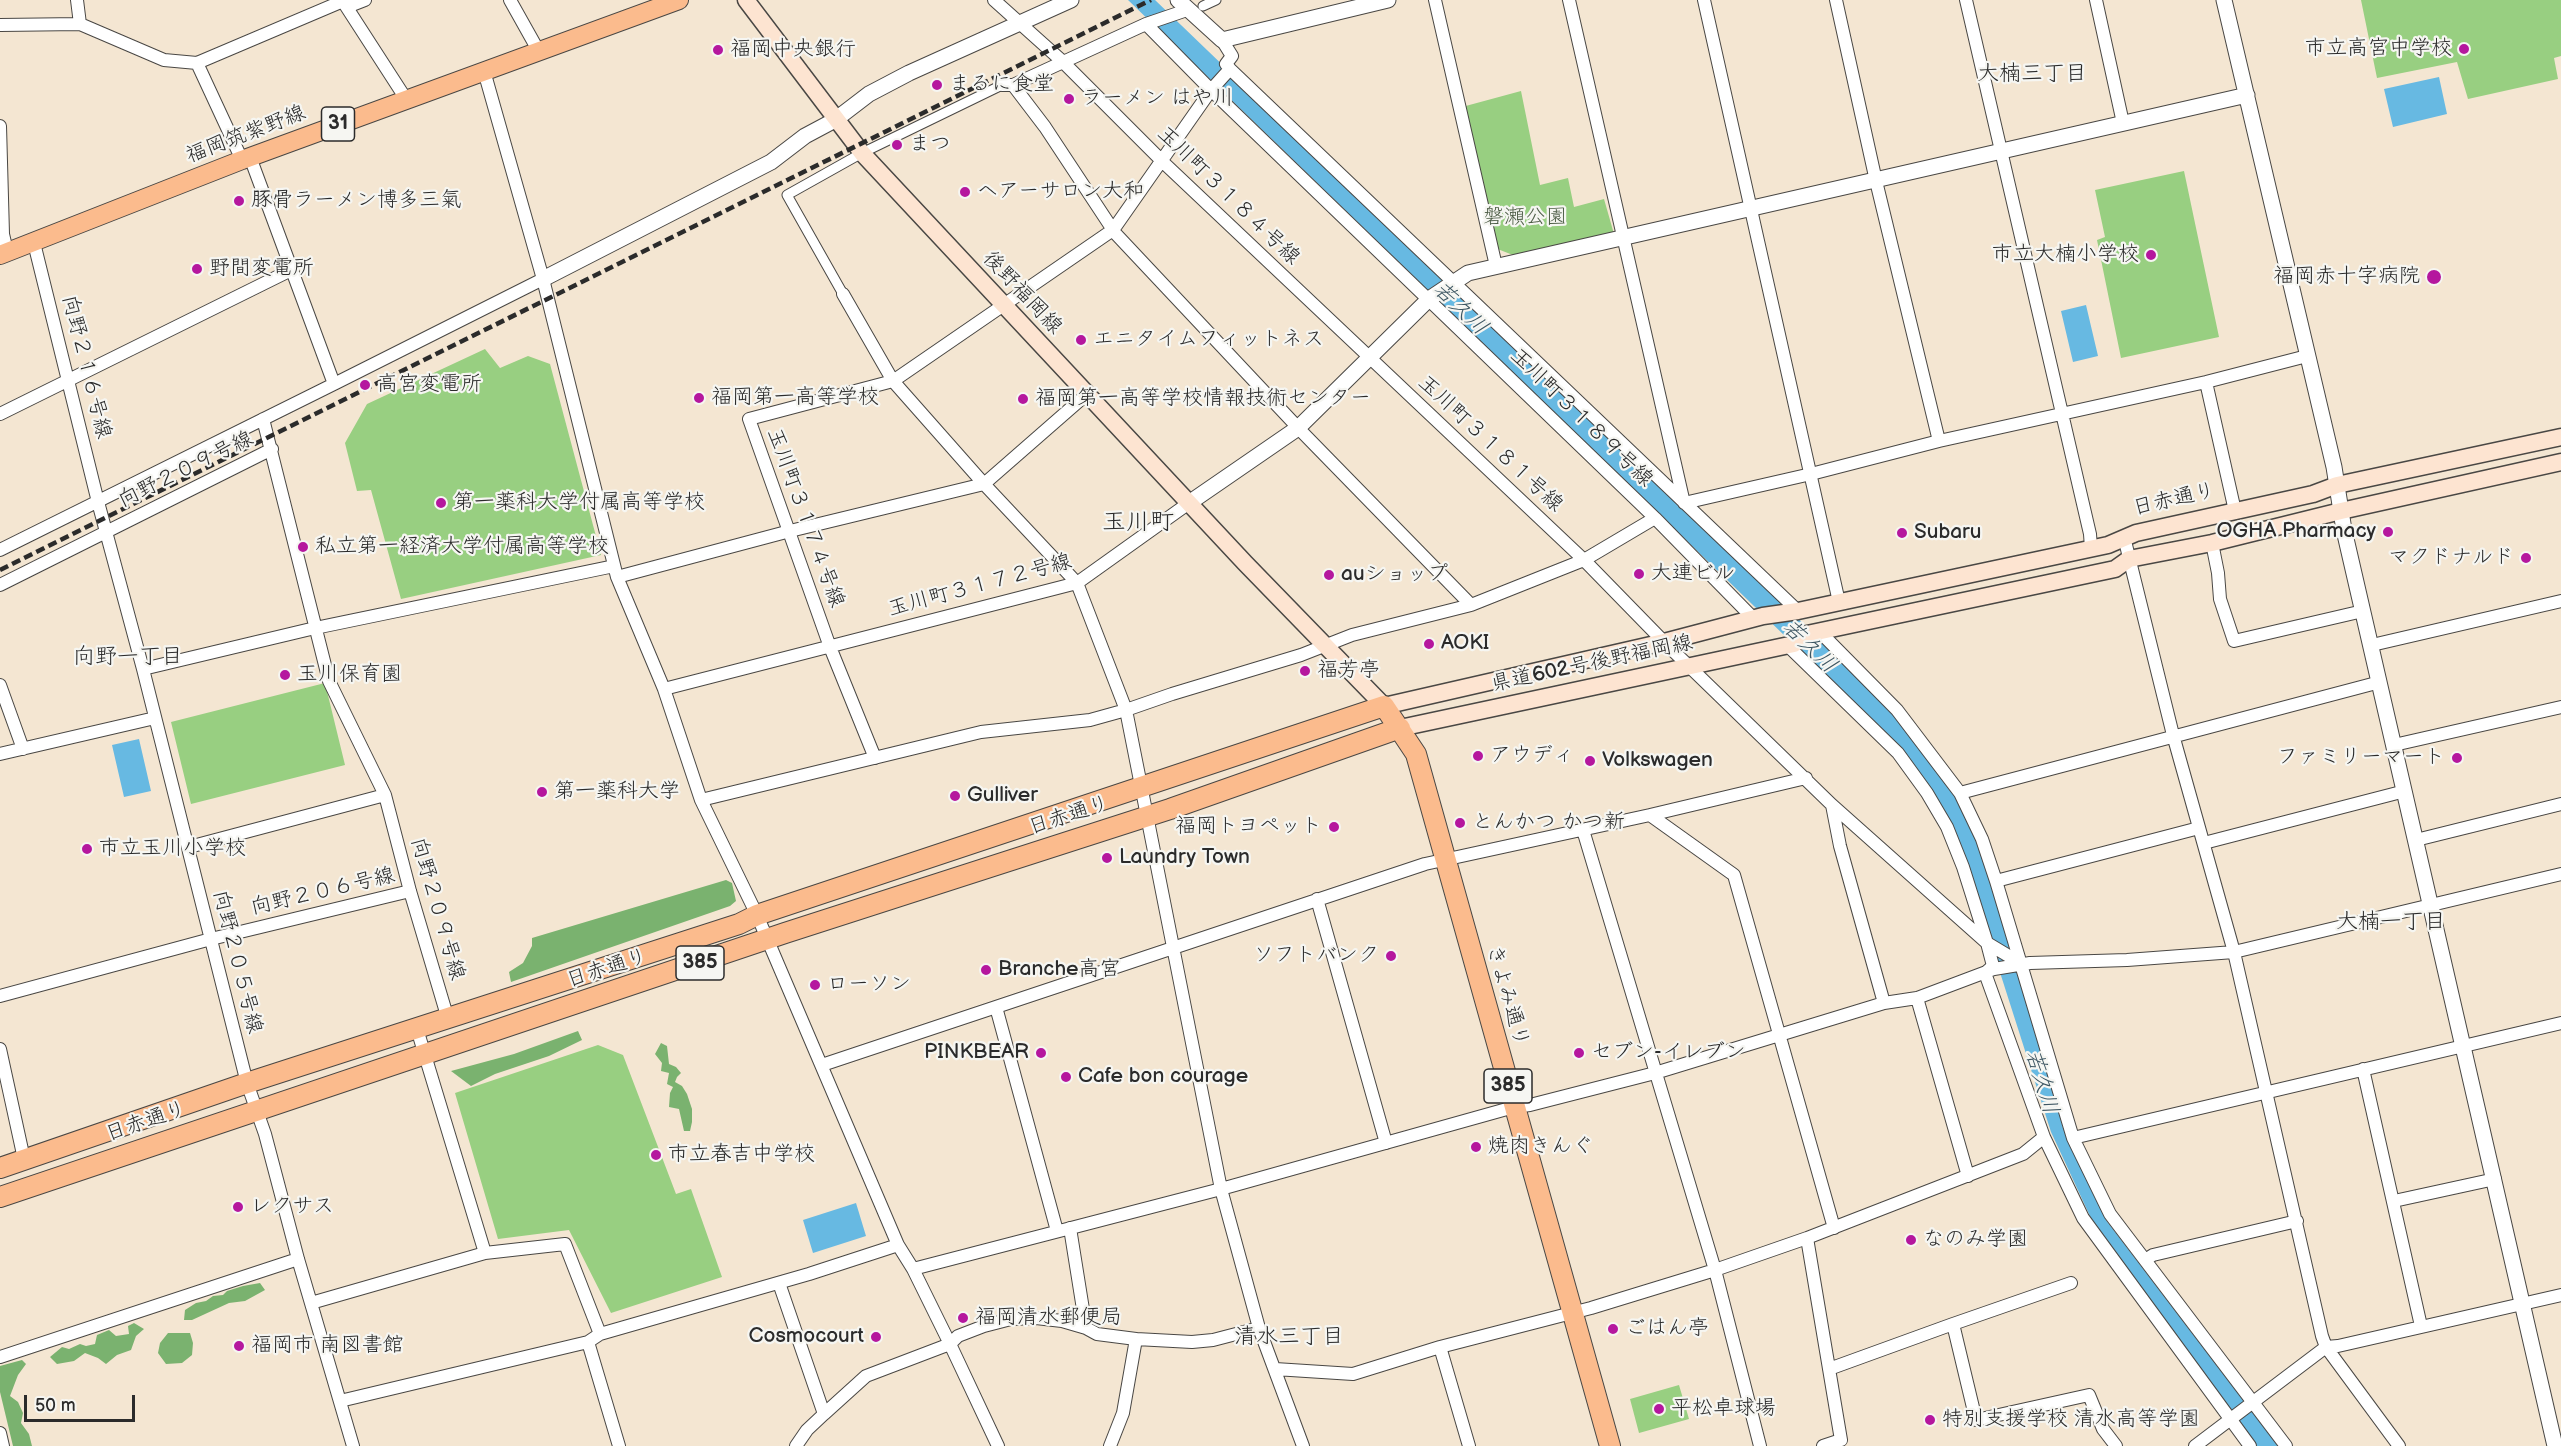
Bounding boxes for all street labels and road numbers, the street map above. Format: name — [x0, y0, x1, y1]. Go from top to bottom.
street label: 福岡筑紫野線 — [183, 101, 309, 169]
road number: 31 — [322, 107, 354, 141]
street label: 玉川町３１８４号線 — [1151, 121, 1305, 271]
street label: 後野福岡線 — [977, 246, 1067, 340]
street label: 向野２１６号線 — [56, 293, 116, 441]
street label: 玉川町３１８９号線 — [1504, 343, 1658, 493]
street label: 玉川町３１８１号線 — [1412, 370, 1568, 518]
street label: 玉川町３１７４号線 — [761, 425, 849, 611]
street label: 向野２０９号線 — [114, 426, 258, 514]
street label: 日赤通り — [2130, 478, 2218, 522]
street label: 玉川町３１７２号線 — [885, 549, 1075, 623]
street label: 県道602号後野福岡線 — [1489, 630, 1695, 698]
street label: 日赤通り — [1025, 791, 1113, 841]
street label: 向野２０９号線 — [405, 835, 469, 983]
street label: 向野２０６号線 — [249, 863, 397, 921]
street label: 向野２０５号線 — [207, 888, 267, 1036]
street label: きよみ通り — [1480, 942, 1534, 1050]
street label: 日赤通り — [563, 944, 651, 994]
road number: 385 — [676, 946, 724, 980]
road number: 385 — [1484, 1069, 1532, 1103]
street label: 日赤通り — [102, 1096, 190, 1148]

